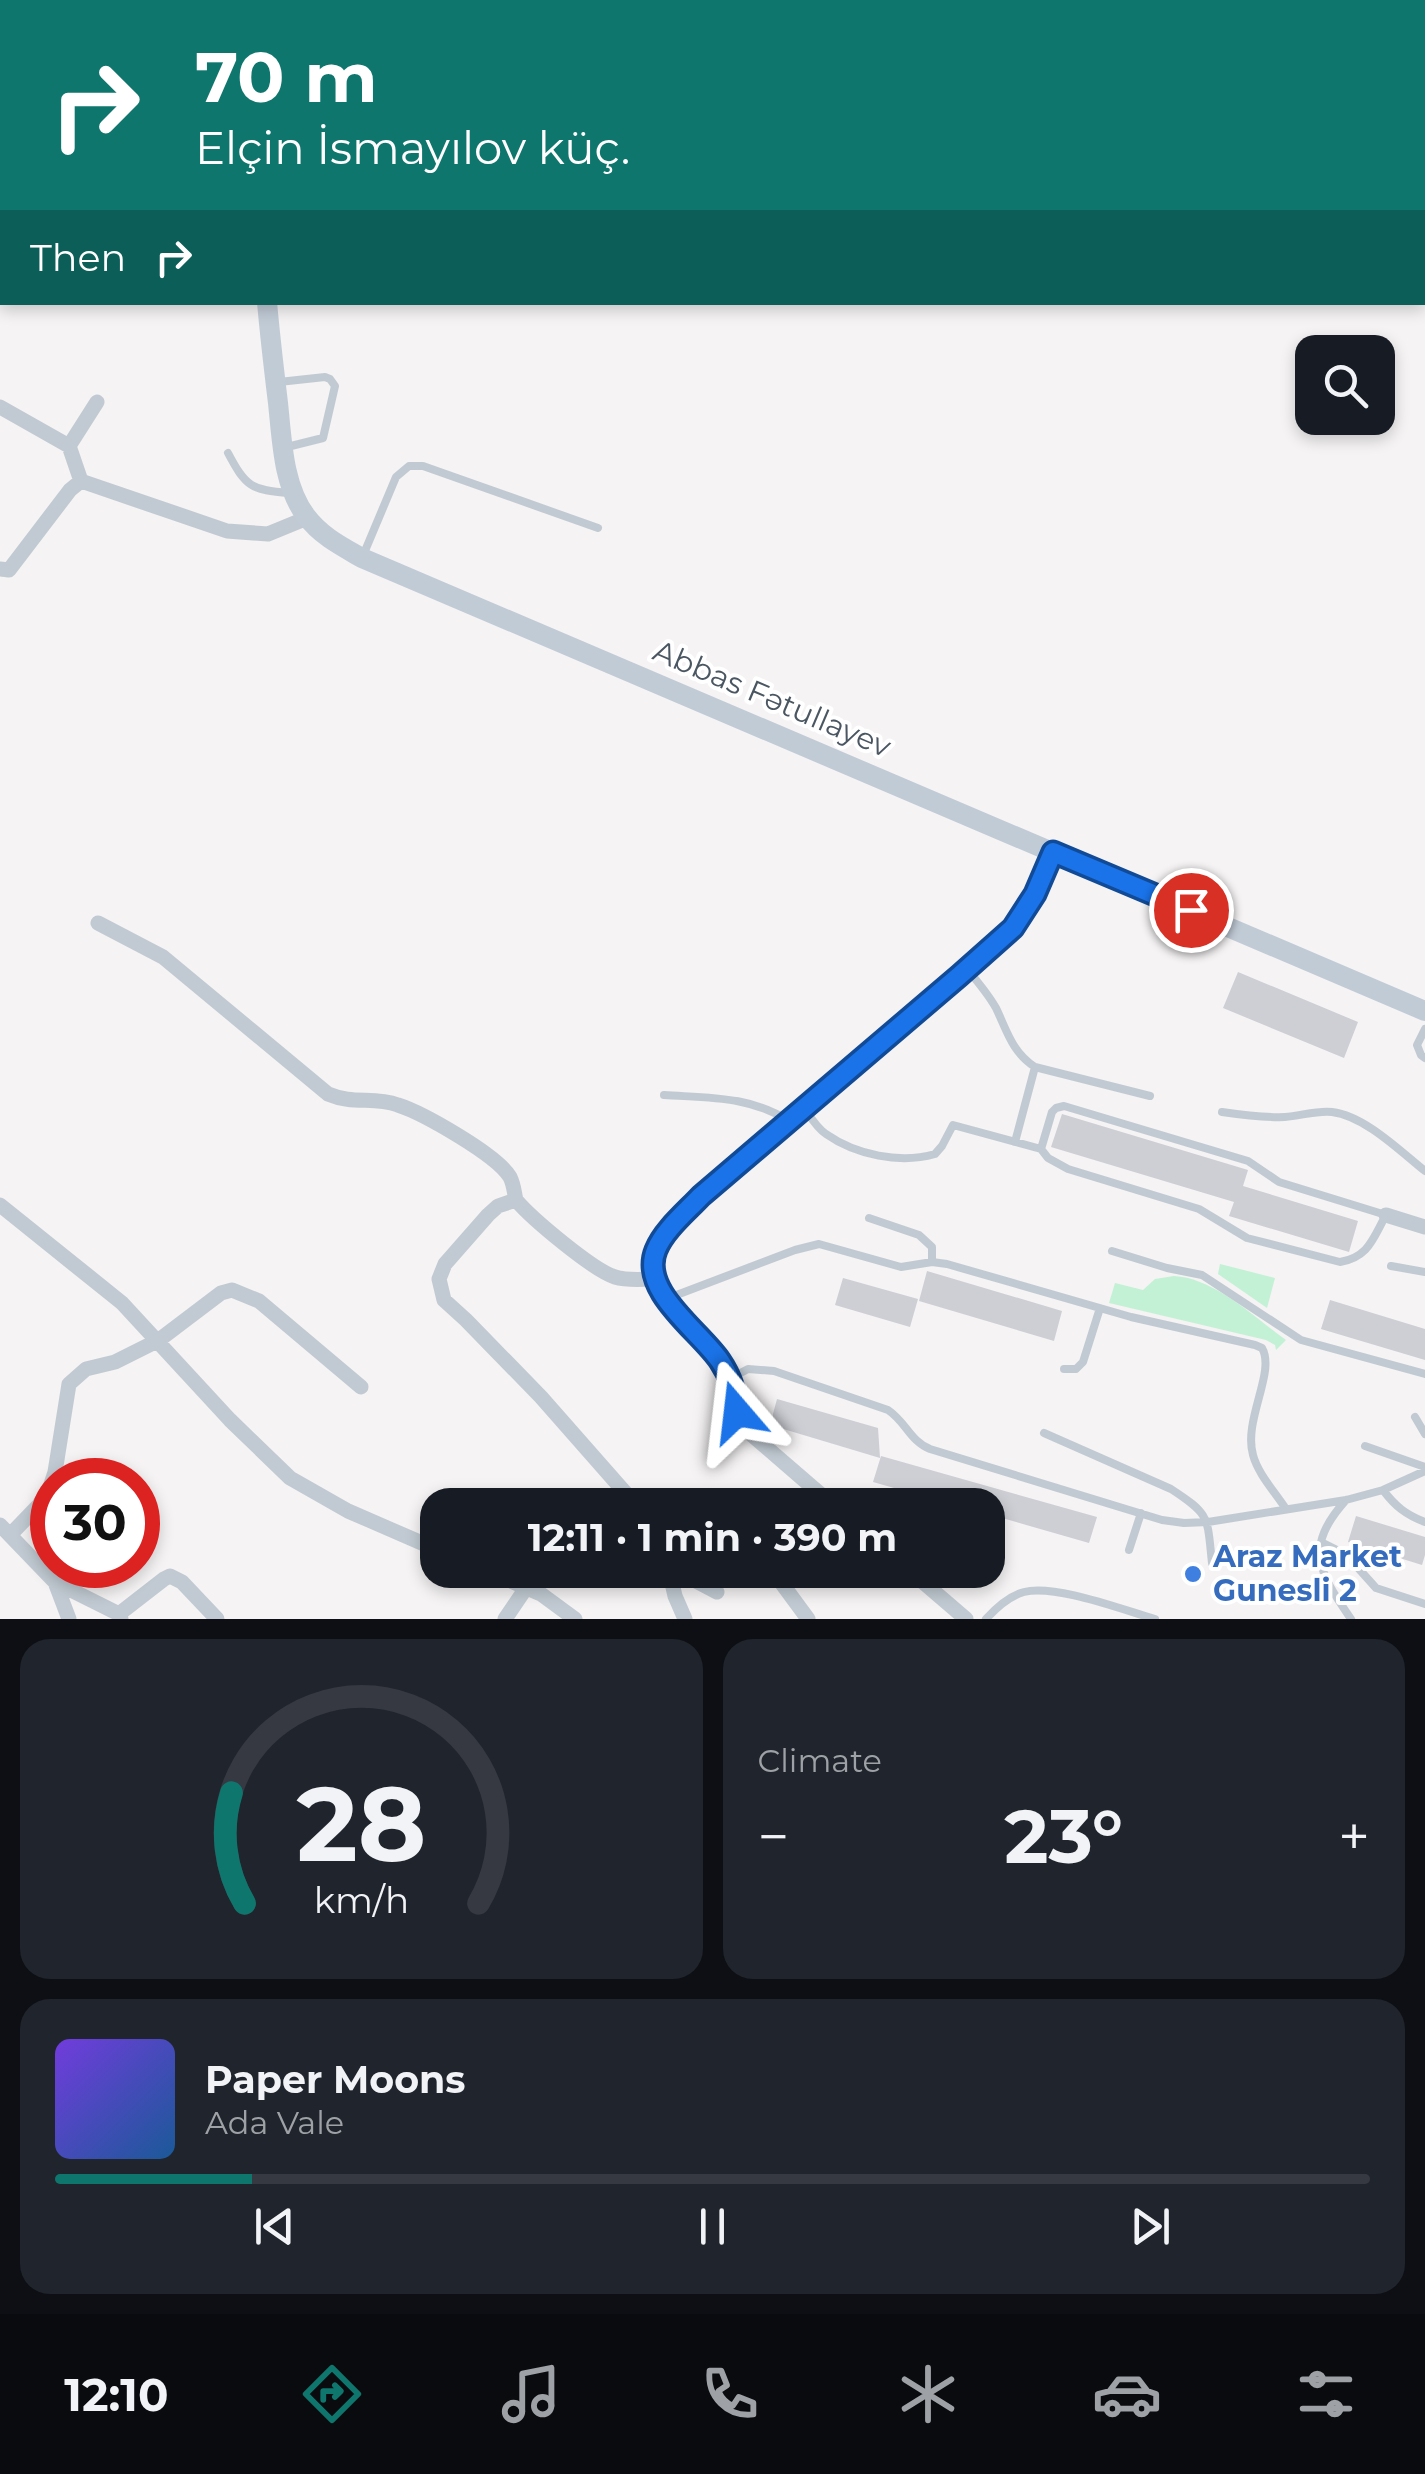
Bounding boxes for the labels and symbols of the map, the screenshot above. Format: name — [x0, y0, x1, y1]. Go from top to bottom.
street label: Abbas Fətullayev — [648, 632, 897, 766]
pin — [1149, 868, 1234, 953]
position arrow — [685, 1360, 789, 1464]
speed limit sign: 30 — [30, 1458, 160, 1588]
place label: Araz Market Gunesli 2 — [1212, 1538, 1402, 1609]
marker: Araz Market Gunesli 2 — [1182, 1563, 1204, 1585]

